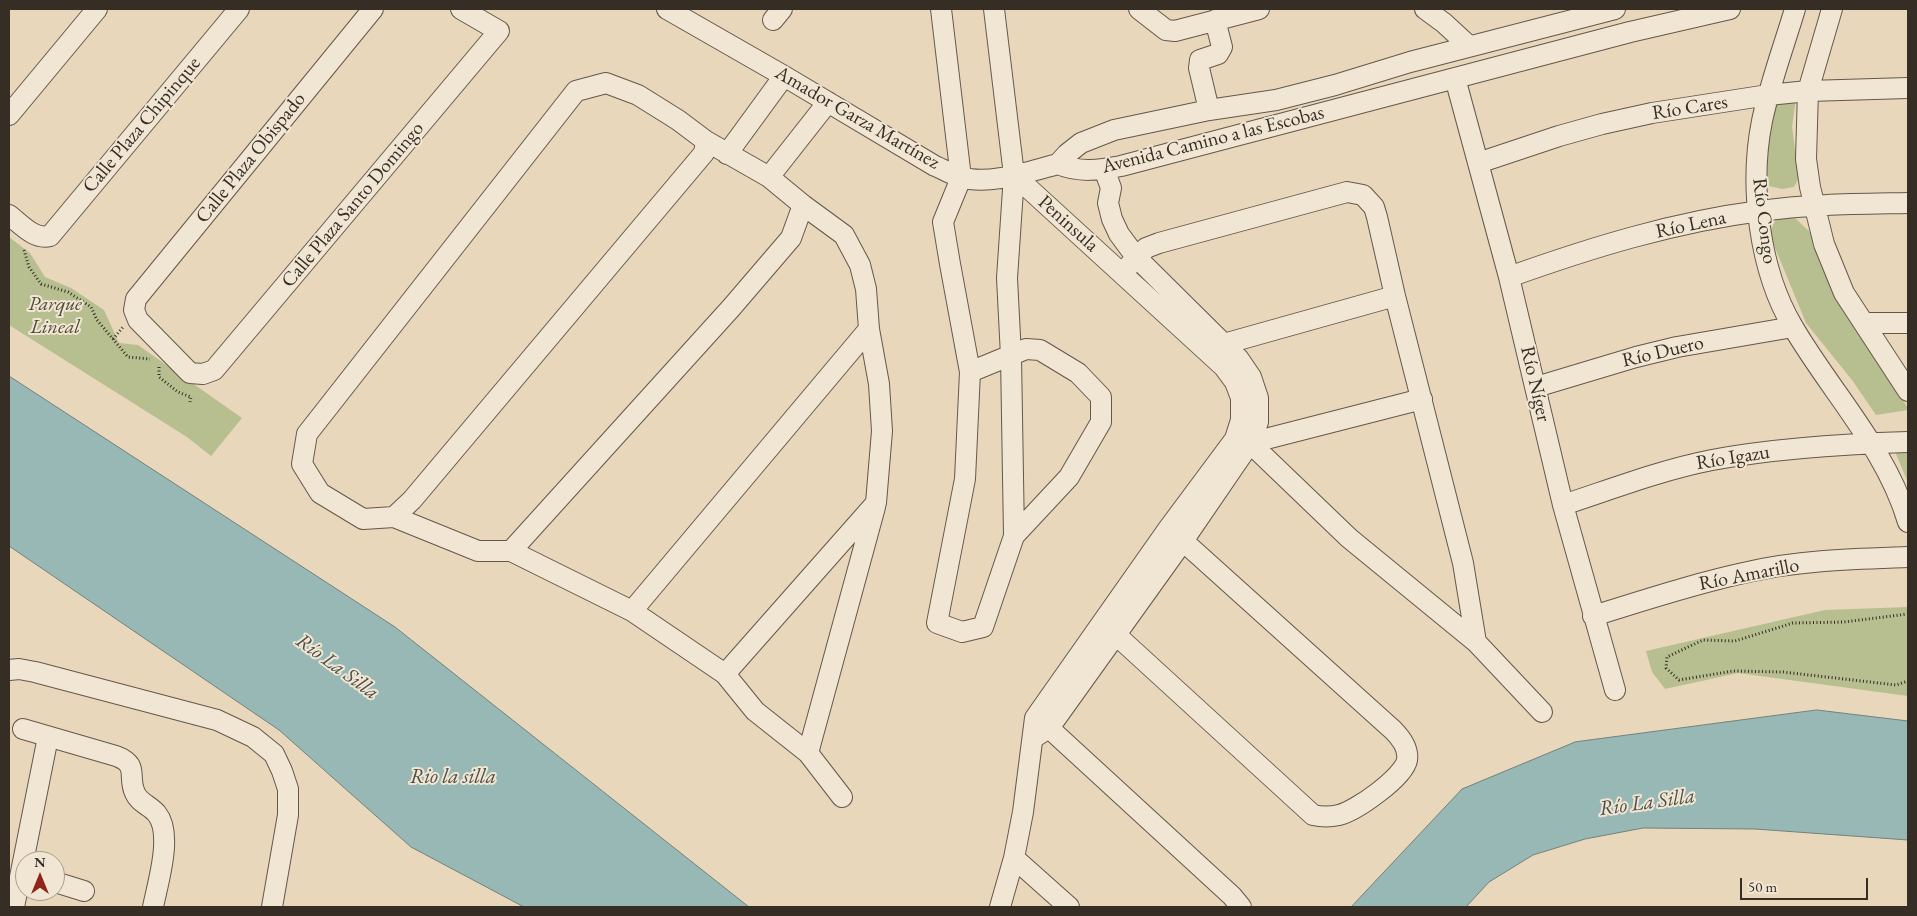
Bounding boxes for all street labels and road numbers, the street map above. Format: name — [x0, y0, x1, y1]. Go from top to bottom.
street label: Calle Plaza Chipinque — [78, 52, 206, 198]
street label: Amador Garza Martínez — [770, 61, 944, 175]
street label: Calle Plaza Obispado — [191, 88, 311, 228]
street label: Río Cares — [1651, 90, 1729, 126]
street label: Avenida Camino a las Escobas — [1099, 101, 1327, 179]
street label: Calle Plaza Santo Domingo — [277, 117, 429, 293]
street label: Río Congo — [1747, 177, 1781, 265]
street label: Peninsula — [1033, 190, 1103, 258]
street label: Río Lena — [1654, 206, 1728, 244]
street label: Río Duero — [1620, 331, 1706, 373]
street label: Río Níger — [1515, 344, 1555, 424]
street label: Río Igazu — [1694, 440, 1772, 476]
street label: Río Amarillo — [1697, 554, 1801, 596]

